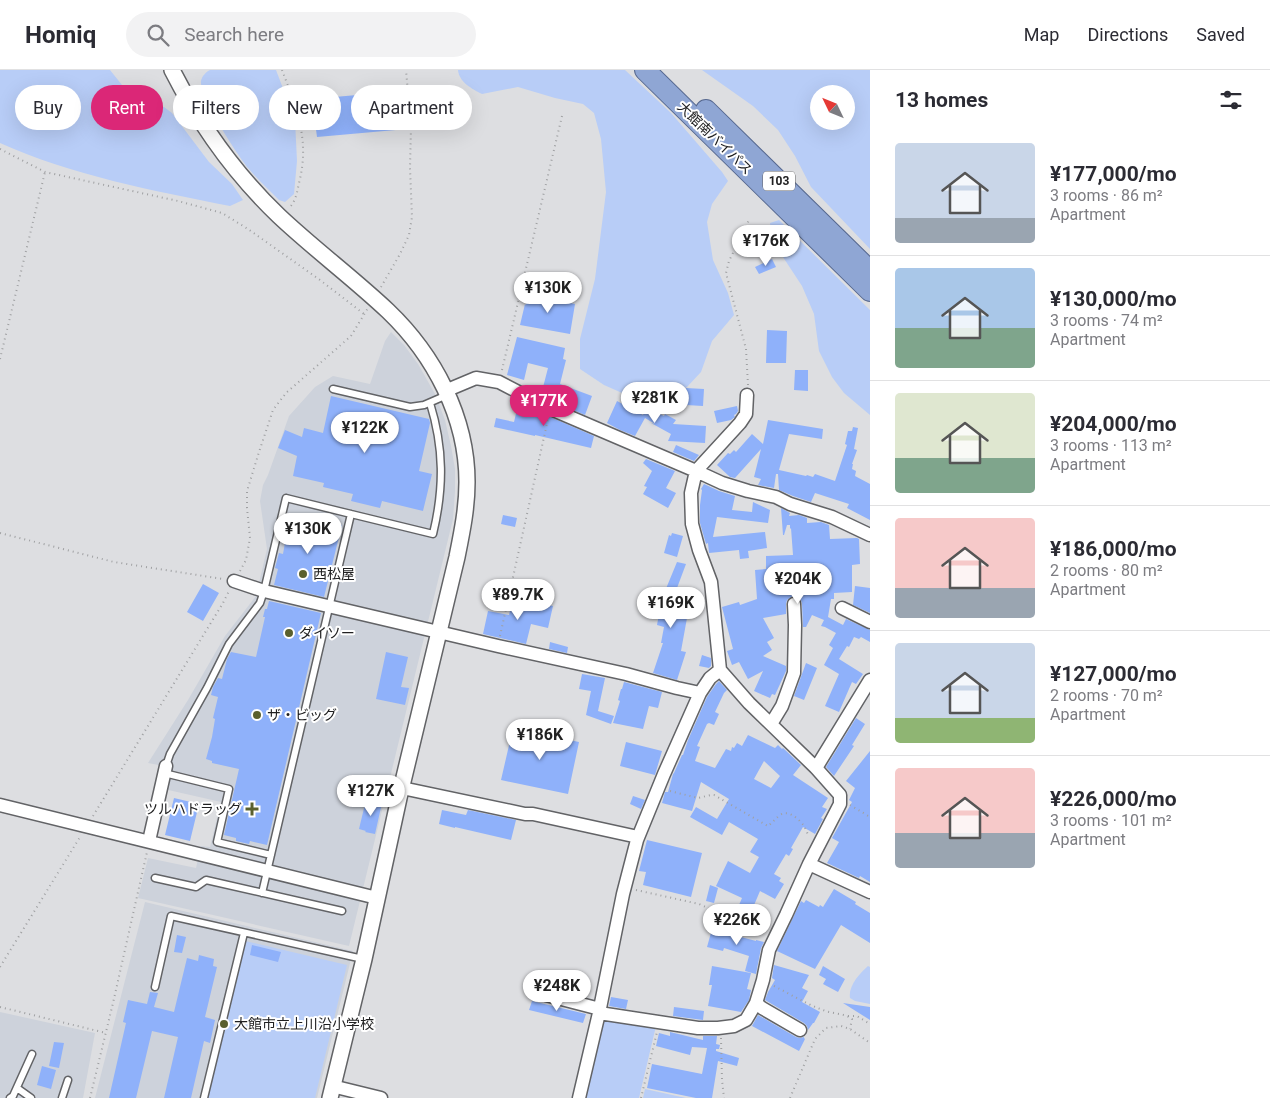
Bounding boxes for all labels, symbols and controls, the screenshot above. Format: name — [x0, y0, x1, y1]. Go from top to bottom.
search box — [126, 12, 476, 57]
text: Homiq — [25, 21, 96, 49]
icon: search — [144, 21, 172, 49]
text: Search here — [184, 23, 284, 46]
text: Map — [1024, 24, 1059, 45]
text: Directions — [1087, 24, 1168, 45]
text: Saved — [1196, 24, 1245, 45]
chip: Buy — [15, 85, 81, 130]
chip: Rent — [91, 85, 163, 130]
chip: Filters — [173, 85, 259, 130]
chip: New — [269, 85, 341, 130]
chip: Apartment — [351, 85, 472, 130]
north arrow — [810, 85, 855, 130]
map controls — [810, 85, 855, 130]
icon: filters — [1217, 86, 1245, 114]
text: 13 homes — [895, 88, 988, 112]
street label: 大館南バイパス — [674, 98, 756, 178]
text: ¥177,000/mo — [1050, 162, 1177, 186]
icon: home — [935, 163, 995, 223]
road number: 103 — [763, 172, 795, 190]
text: 3 rooms · 86 m² — [1050, 186, 1163, 205]
text: Apartment — [1050, 205, 1126, 224]
pin: ¥176K — [731, 224, 801, 267]
text: ¥176K — [743, 231, 789, 250]
pin: ¥130K — [513, 272, 583, 314]
text: ¥130K — [525, 278, 571, 297]
text: ¥130,000/mo — [1050, 287, 1177, 311]
icon: home — [935, 288, 995, 348]
text: 3 rooms · 74 m² — [1050, 311, 1163, 330]
text: Apartment — [1050, 330, 1126, 349]
pin: ¥281K — [620, 382, 690, 424]
pin: ¥177K — [509, 384, 579, 427]
text: ¥281K — [632, 388, 678, 407]
text: ¥177K — [521, 391, 567, 410]
pin: ¥122K — [330, 412, 400, 454]
text: ¥204,000/mo — [1050, 412, 1177, 436]
icon: home — [935, 413, 995, 473]
text: ¥122K — [342, 418, 388, 437]
text: 3 rooms · 113 m² — [1050, 436, 1172, 455]
text: Apartment — [1050, 455, 1126, 474]
pin: ¥130K — [273, 512, 343, 555]
text: ¥130K — [285, 519, 331, 538]
text: ¥186,000/mo — [1050, 537, 1177, 561]
icon: home — [935, 538, 995, 598]
text: 2 rooms · 80 m² — [1050, 561, 1163, 580]
pin: ¥204K — [763, 562, 833, 605]
place label: 西松屋 — [313, 566, 355, 582]
marker: 西松屋 — [297, 568, 309, 580]
text: ¥204K — [775, 569, 821, 588]
pin: ¥89.7K — [477, 578, 559, 621]
text: Apartment — [1050, 580, 1126, 599]
text: ¥89.7K — [493, 585, 543, 604]
pin: ¥169K — [636, 586, 706, 629]
text: ¥169K — [648, 593, 694, 612]
place label: ダイソー — [299, 625, 355, 641]
marker: ダイソー — [283, 627, 295, 639]
text: ¥127,000/mo — [1050, 662, 1177, 686]
icon: home — [935, 663, 995, 723]
text: 2 rooms · 70 m² — [1050, 686, 1163, 705]
text: Apartment — [1050, 705, 1126, 724]
place label: ザ・ビッグ — [267, 707, 337, 723]
marker: ザ・ビッグ — [251, 709, 263, 721]
pin: ¥186K — [505, 718, 575, 761]
text: ¥186K — [517, 725, 563, 744]
pin: ¥127K — [336, 774, 406, 817]
text: ¥127K — [348, 781, 394, 800]
text: ¥226,000/mo — [1050, 787, 1177, 811]
icon: home — [935, 788, 995, 848]
place label: ツルハドラッグ — [144, 801, 242, 817]
marker: ツルハドラッグ — [246, 803, 258, 815]
text: 3 rooms · 101 m² — [1050, 811, 1172, 830]
text: Apartment — [1050, 830, 1126, 849]
pin: ¥226K — [702, 904, 772, 946]
text: ¥226K — [714, 910, 760, 929]
pin: ¥248K — [522, 970, 592, 1012]
text: ¥248K — [534, 976, 580, 995]
place label: 大館市立上川沿小学校 — [234, 1016, 374, 1032]
marker: 大館市立上川沿小学校 — [218, 1018, 230, 1030]

